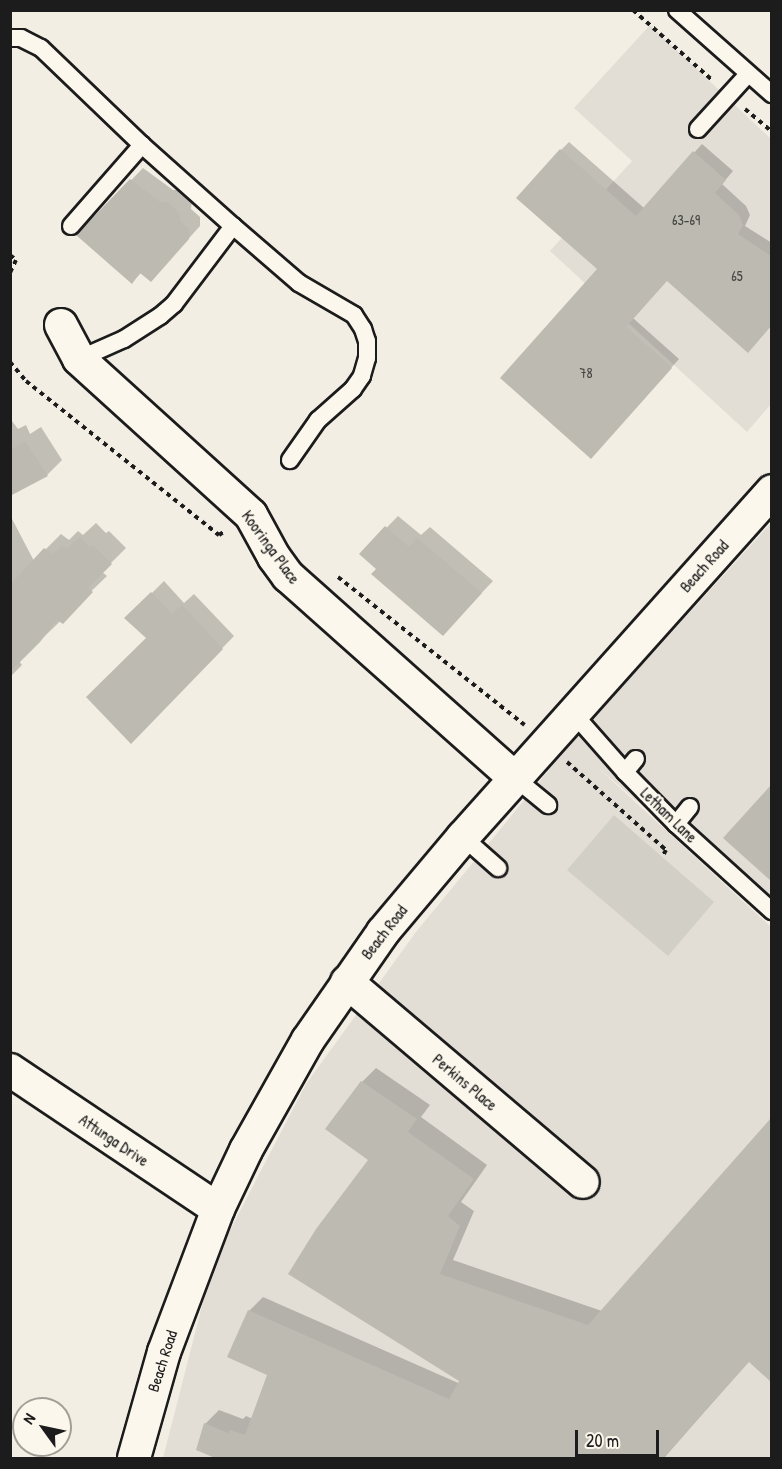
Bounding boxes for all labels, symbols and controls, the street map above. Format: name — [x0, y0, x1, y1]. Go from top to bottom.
house number: 63-69 — [672, 212, 700, 228]
house number: 65 — [731, 268, 743, 284]
house number: 78 — [580, 365, 592, 381]
street label: Kooringa Place — [238, 507, 304, 587]
street label: Beach Road — [676, 536, 732, 596]
street label: Letham Lane — [637, 783, 701, 847]
street label: Beach Road — [357, 901, 411, 963]
street label: Perkins Place — [429, 1049, 501, 1115]
street label: Attunga Drive — [76, 1110, 152, 1170]
street label: Beach Road — [143, 1328, 181, 1394]
north arrow — [12, 1397, 72, 1457]
text: N — [17, 1409, 40, 1428]
scale bar — [578, 1418, 662, 1456]
text: 20 m — [586, 1428, 619, 1453]

